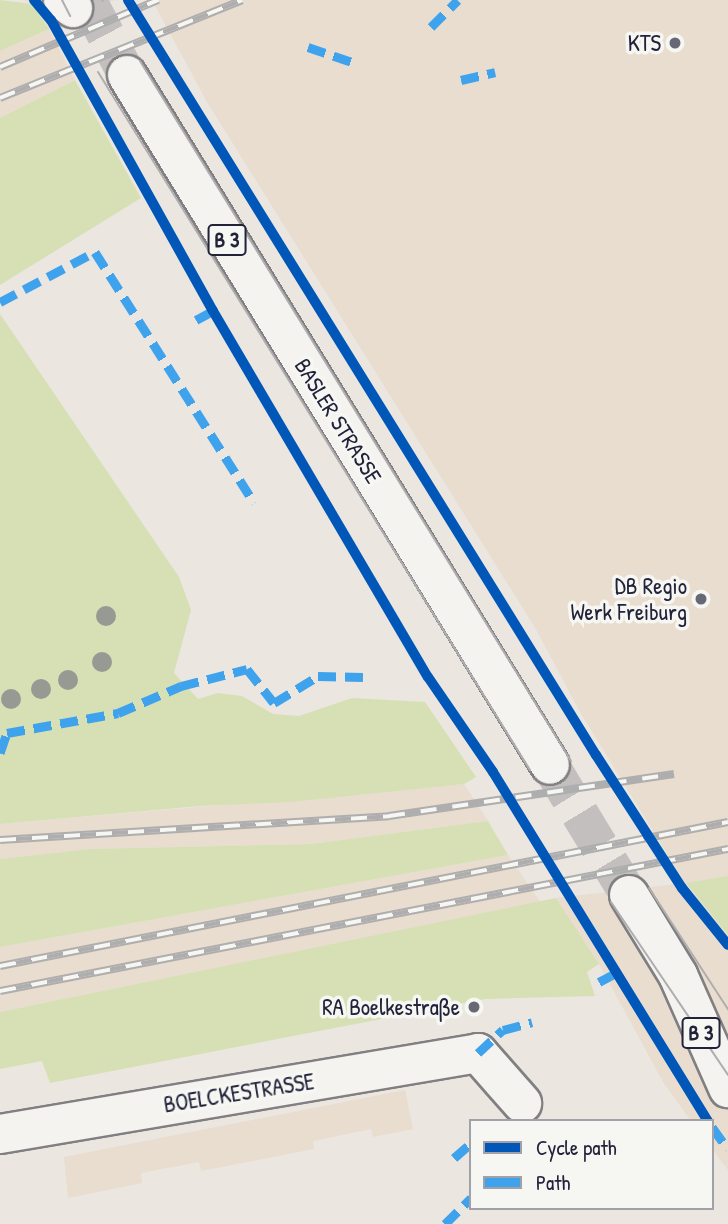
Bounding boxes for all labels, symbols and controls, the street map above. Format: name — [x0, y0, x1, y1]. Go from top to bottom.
place label: KTS — [628, 29, 661, 57]
marker: KTS — [667, 35, 683, 51]
road number: B 3 — [206, 222, 248, 258]
street label: BASLER STRASSE — [289, 353, 387, 489]
place label: DB Regio Werk Freiburg — [570, 572, 687, 626]
marker: DB Regio Werk Freiburg — [693, 591, 709, 607]
place label: RA Boelkestraße — [322, 993, 460, 1021]
marker: RA Boelkestraße — [466, 999, 482, 1015]
road number: B 3 — [680, 1016, 722, 1050]
street label: BOELCKESTRASSE — [162, 1067, 316, 1119]
legend — [469, 1119, 714, 1210]
text: Cycle path — [536, 1133, 617, 1162]
text: Path — [536, 1168, 570, 1197]

